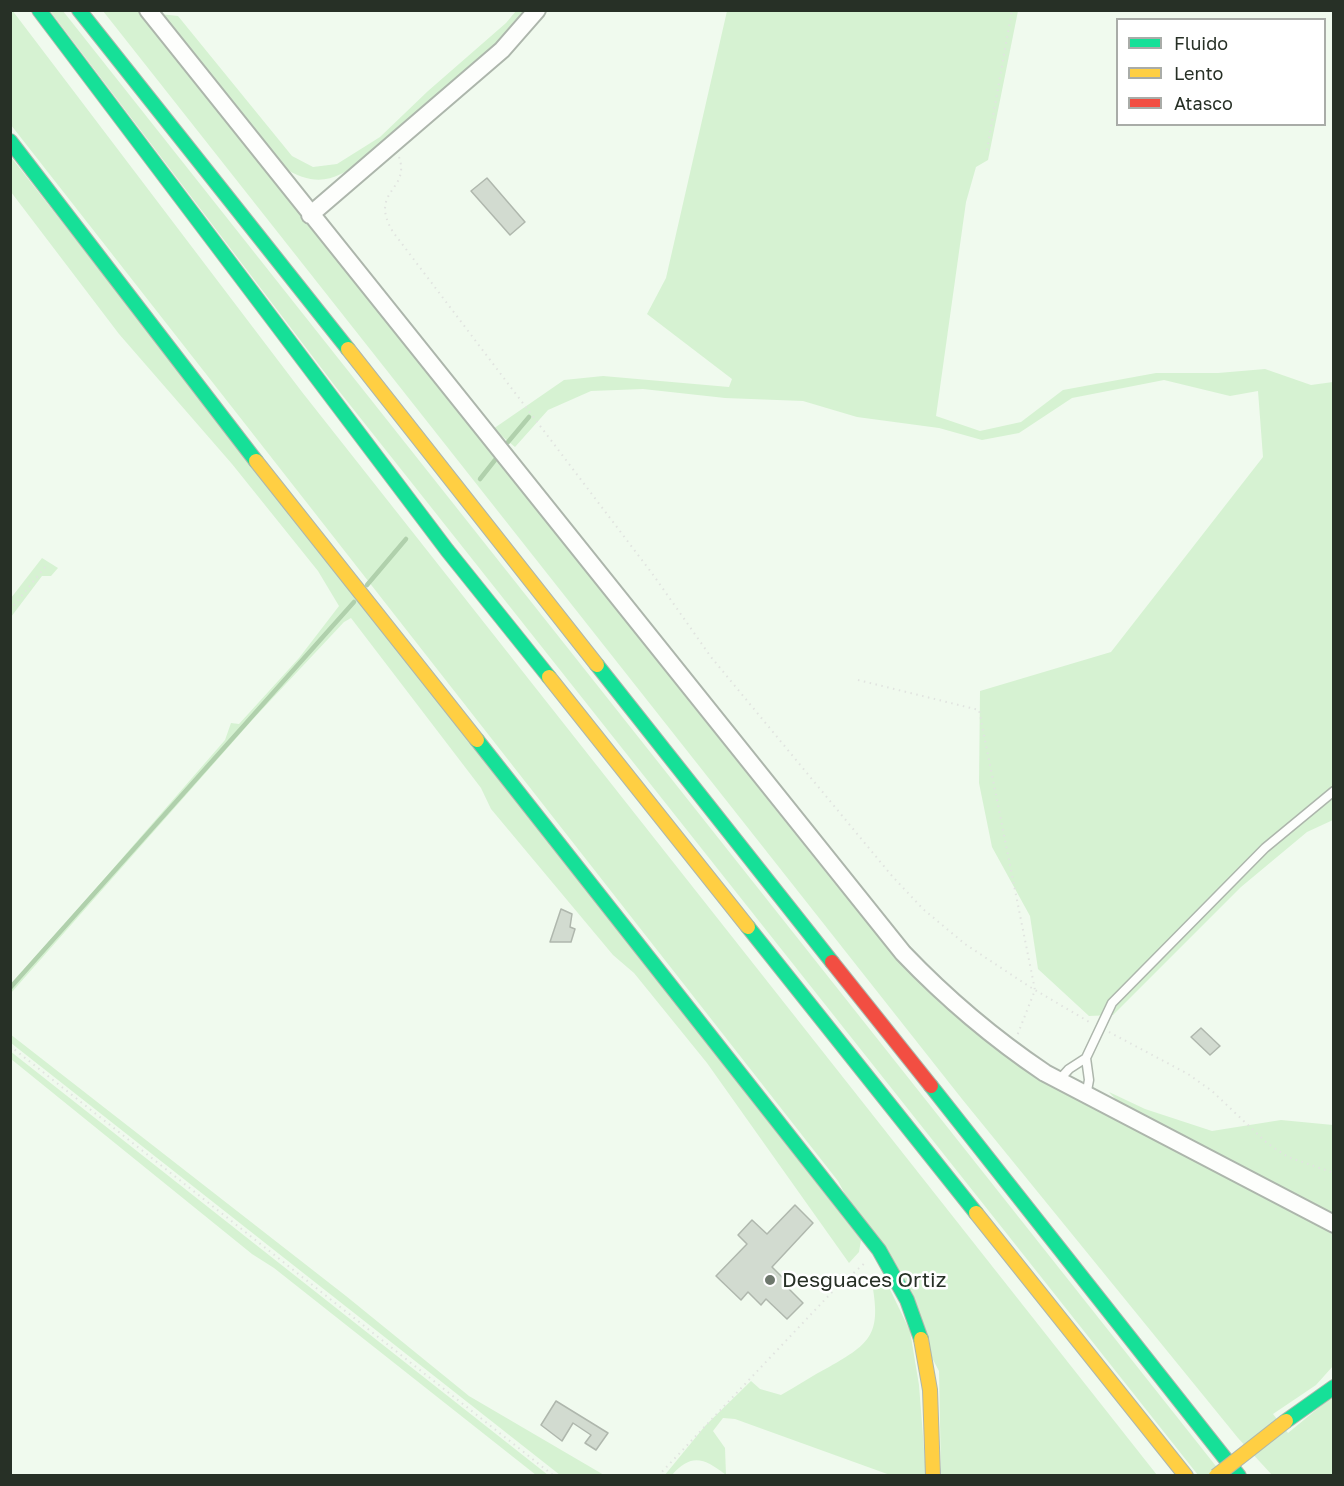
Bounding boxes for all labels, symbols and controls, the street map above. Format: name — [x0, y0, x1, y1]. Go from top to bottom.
legend — [1116, 18, 1326, 126]
text: Fluido — [1174, 32, 1228, 54]
text: Lento — [1174, 62, 1223, 84]
text: Atasco — [1174, 92, 1233, 114]
place label: Desguaces Ortiz — [782, 1267, 946, 1293]
marker: Desguaces Ortiz — [763, 1273, 777, 1287]

